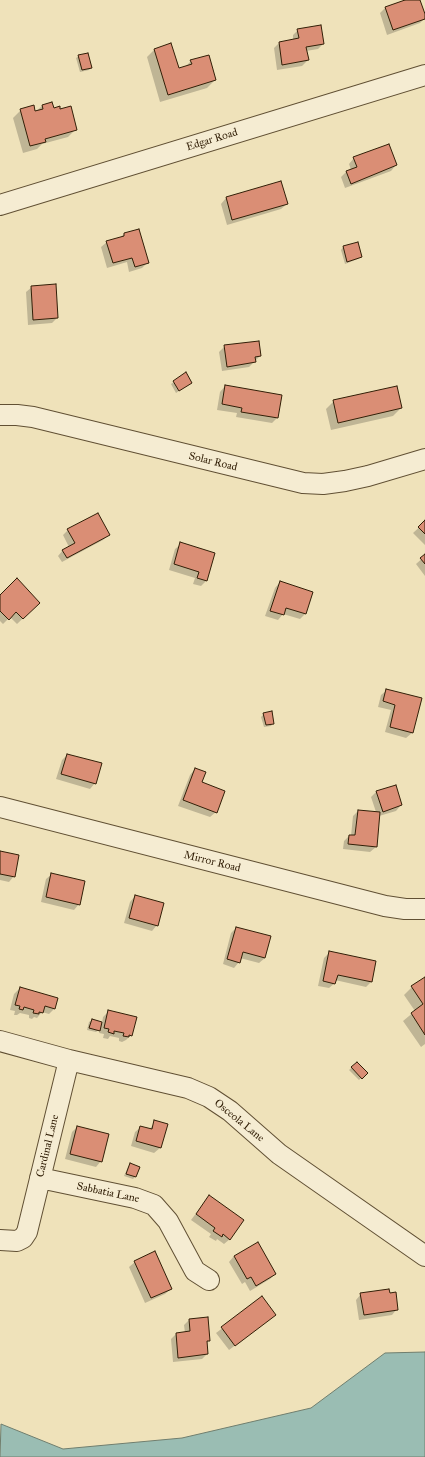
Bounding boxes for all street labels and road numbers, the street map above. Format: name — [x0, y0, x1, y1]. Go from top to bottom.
street label: Edgar Road — [185, 126, 239, 154]
street label: Solar Road — [187, 450, 239, 474]
street label: Mirror Road — [182, 849, 242, 875]
street label: Osceola Lane — [211, 1097, 267, 1145]
street label: Cardinal Lane — [34, 1113, 62, 1179]
street label: Sabbatia Lane — [76, 1180, 140, 1206]

